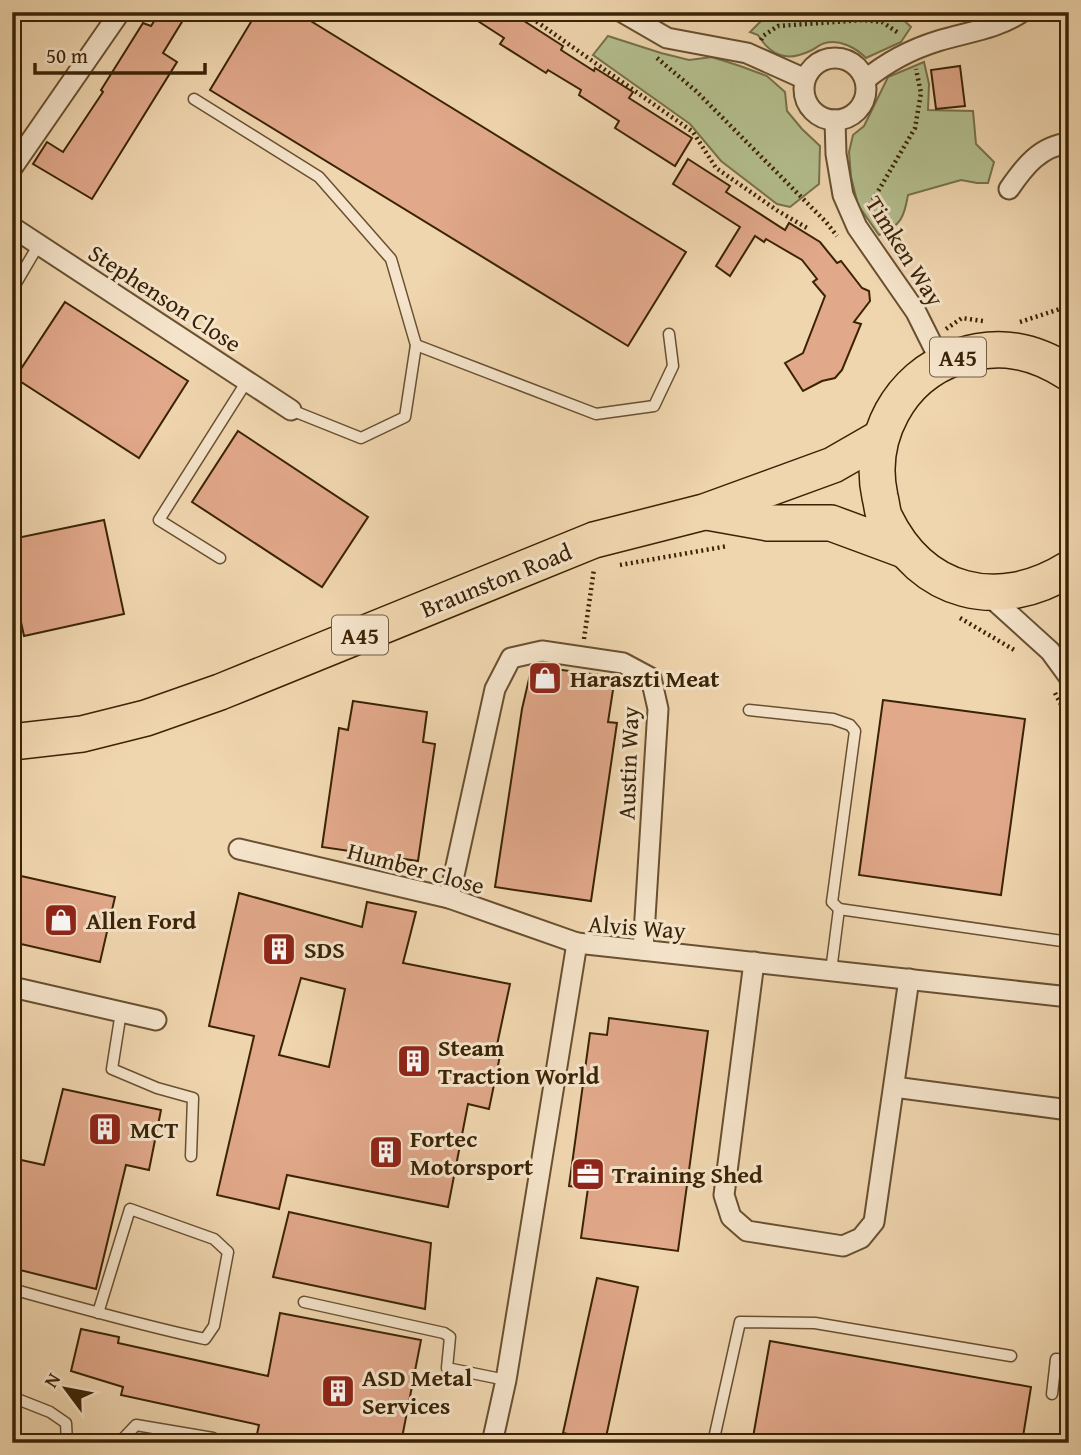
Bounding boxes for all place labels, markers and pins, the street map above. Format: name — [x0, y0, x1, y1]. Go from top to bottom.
shop icon: Haraszti Meat — [526, 659, 564, 697]
place label: Haraszti Meat — [570, 661, 719, 696]
shop icon: Allen Ford — [42, 901, 80, 939]
place label: Allen Ford — [86, 903, 197, 938]
building icon: SDS — [260, 930, 298, 968]
place label: SDS — [304, 932, 345, 967]
place label: Steam Traction World — [438, 1030, 600, 1093]
building icon: Steam Traction World — [395, 1042, 433, 1080]
building icon: MCT — [86, 1110, 124, 1148]
place label: MCT — [130, 1112, 178, 1147]
place label: Fortec Motorsport — [410, 1121, 533, 1184]
building icon: Fortec Motorsport — [367, 1133, 405, 1171]
office icon: Training Shed — [569, 1155, 607, 1193]
place label: Training Shed — [612, 1157, 763, 1192]
place label: ASD Metal Services — [362, 1360, 473, 1423]
building icon: ASD Metal Services — [319, 1372, 357, 1410]

